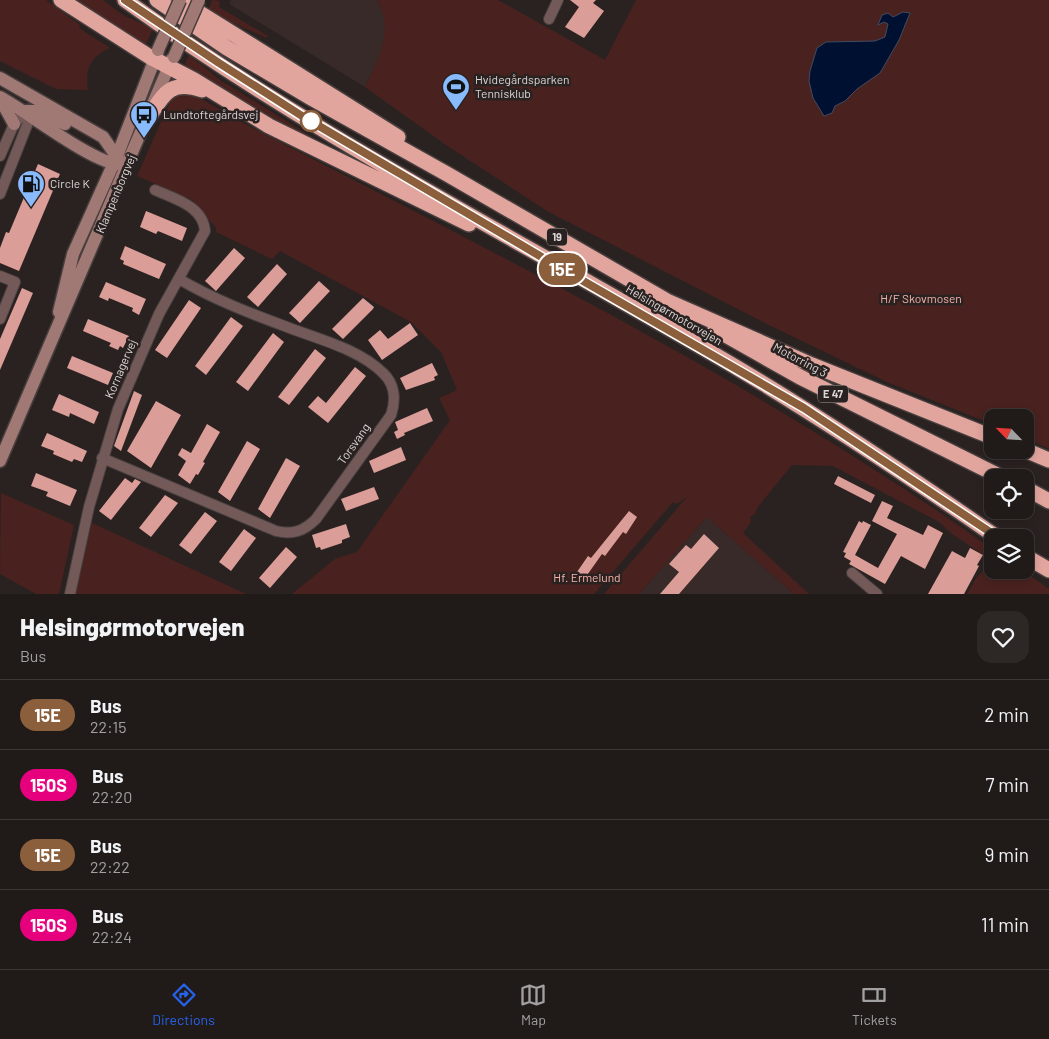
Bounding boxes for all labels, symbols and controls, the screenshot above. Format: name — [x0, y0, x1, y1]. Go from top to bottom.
sports icon: Hvidegårdsparken Tennisklub — [441, 72, 471, 111]
place label: Hvidegårdsparken Tennisklub — [475, 72, 570, 100]
bus stop icon: Lundtoftegårdsvej — [129, 100, 159, 139]
place label: Lundtoftegårdsvej — [163, 107, 258, 121]
unlabelled marker — [300, 110, 322, 132]
street label: Klampenborgvej — [92, 152, 138, 235]
fuel station icon: Circle K — [16, 169, 46, 208]
place label: Circle K — [50, 176, 90, 190]
road number: 19 — [547, 228, 567, 246]
line badge: 15E — [533, 253, 591, 285]
text: 15E — [549, 258, 575, 280]
street label: Helsingørmotorvejen — [624, 281, 725, 347]
park label: H/F Skovmosen — [880, 291, 962, 305]
street label: Kornagervej — [101, 337, 139, 400]
street label: Motorring 3 — [771, 339, 830, 379]
road number: E 47 — [818, 386, 848, 402]
north arrow — [984, 409, 1034, 459]
map controls — [984, 409, 1034, 579]
street label: Torsvang — [334, 420, 372, 467]
button: locate — [984, 469, 1034, 519]
button: layers — [984, 529, 1034, 579]
park label: Hf. Ermelund — [553, 570, 621, 584]
button: heart — [977, 611, 1029, 663]
text: Helsingørmotorvejen — [20, 612, 244, 641]
text: Bus — [20, 646, 46, 665]
text: Bus — [90, 694, 122, 717]
text: 2 min — [984, 703, 1029, 726]
text: 15E — [34, 704, 61, 726]
text: 22:15 — [90, 717, 126, 736]
text: Bus — [92, 764, 124, 787]
text: 7 min — [985, 773, 1029, 796]
text: 150S — [30, 774, 67, 796]
text: 22:20 — [92, 787, 132, 806]
text: Bus — [90, 834, 122, 857]
text: 9 min — [985, 843, 1029, 866]
text: 15E — [34, 844, 61, 866]
text: 22:22 — [90, 857, 130, 876]
text: Bus — [92, 904, 124, 927]
text: 11 min — [981, 913, 1029, 936]
text: 150S — [30, 914, 67, 936]
text: 22:24 — [92, 927, 132, 946]
tab: Directions — [152, 981, 215, 1028]
tab: Map — [519, 981, 547, 1028]
tab: Tickets — [852, 981, 897, 1028]

